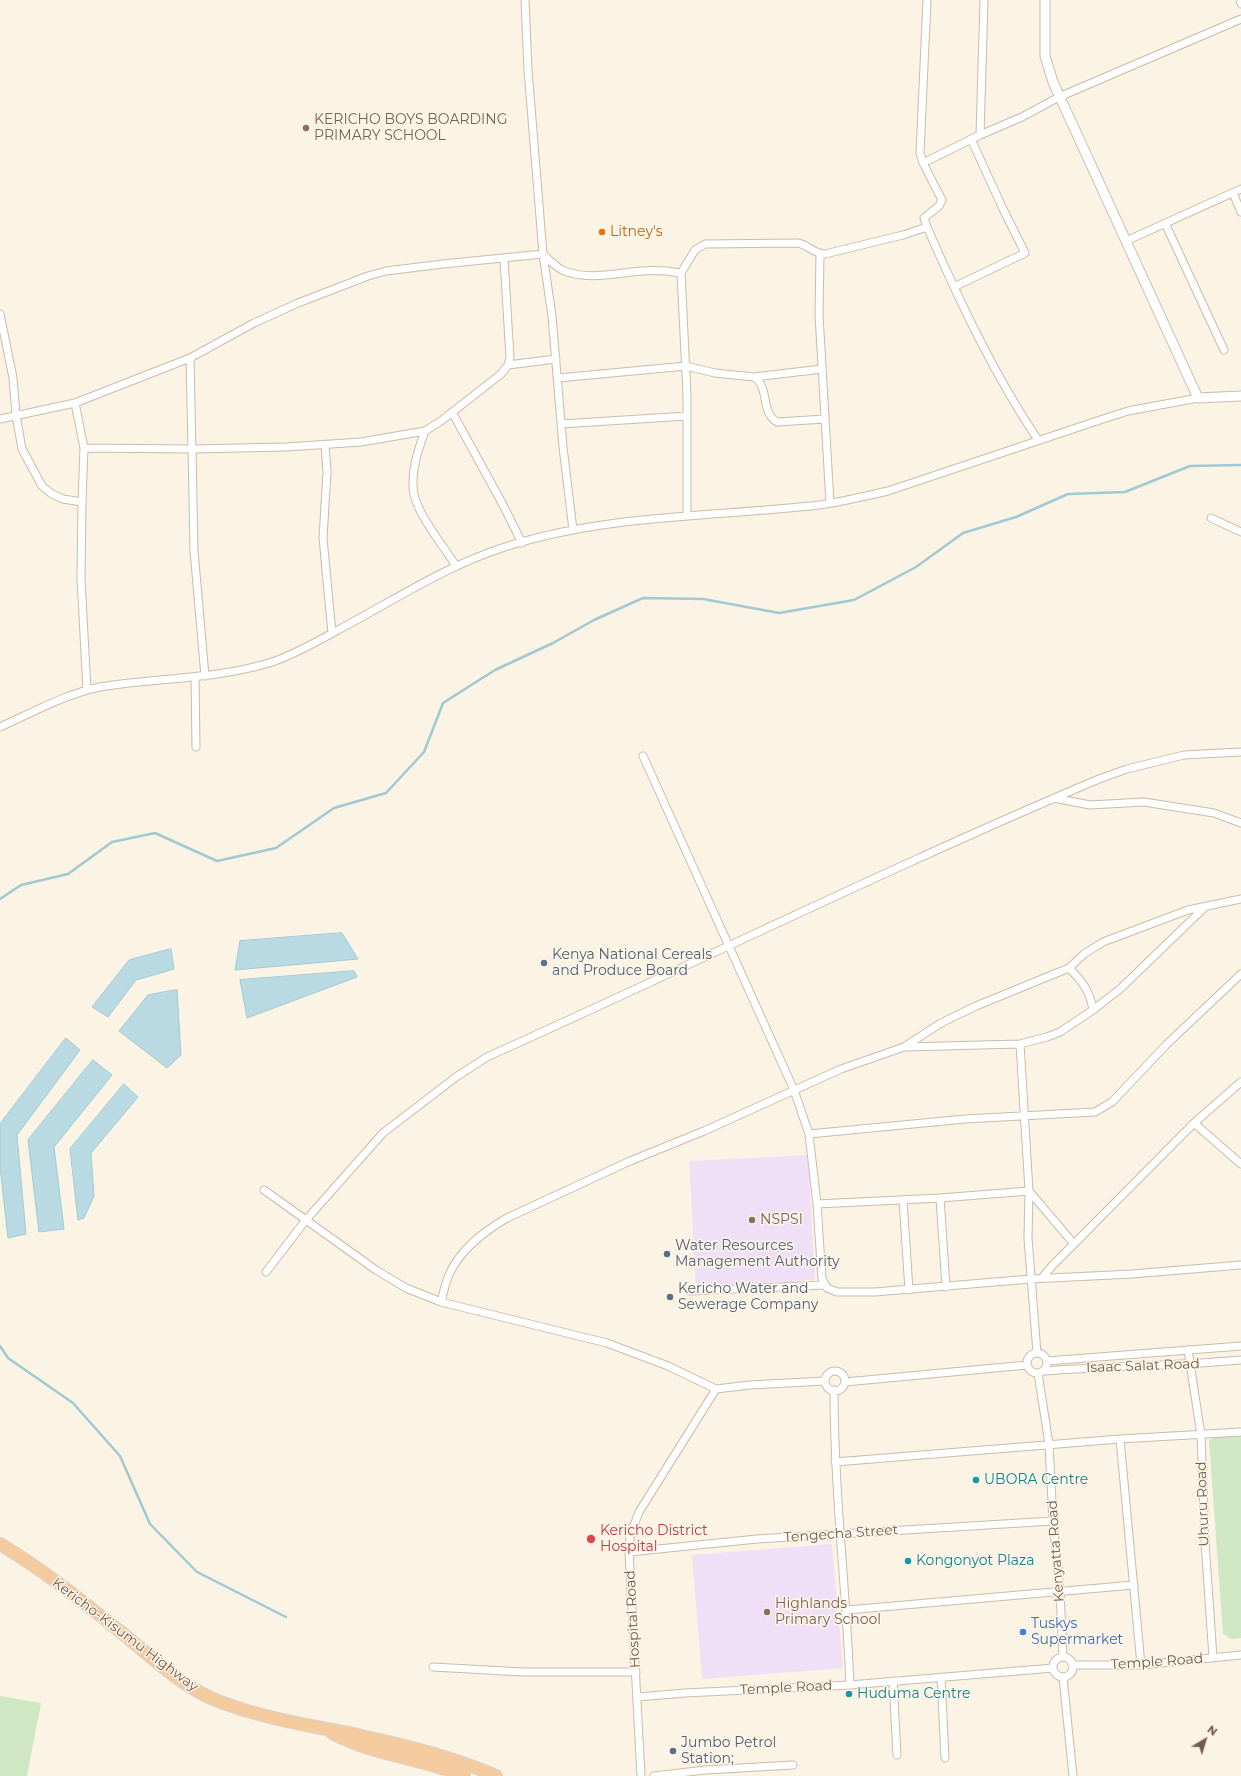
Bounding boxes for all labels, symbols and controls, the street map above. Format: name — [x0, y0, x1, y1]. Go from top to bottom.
place label: KERICHO BOYS BOARDING PRIMARY SCHOOL — [314, 112, 508, 144]
marker: KERICHO BOYS BOARDING PRIMARY SCHOOL — [301, 123, 311, 133]
place label: Litney's — [610, 224, 663, 240]
marker: Litney's — [597, 227, 607, 237]
place label: Kenya National Cereals and Produce Board — [552, 947, 712, 980]
marker: Kenya National Cereals and Produce Board — [539, 958, 549, 968]
place label: NSPSI — [760, 1212, 803, 1228]
marker: NSPSI — [747, 1215, 757, 1225]
place label: Water Resources Management Authority — [675, 1238, 840, 1270]
marker: Water Resources Management Authority — [662, 1249, 672, 1259]
place label: Kericho Water and Sewerage Company — [678, 1281, 818, 1314]
marker: Kericho Water and Sewerage Company — [665, 1292, 675, 1302]
street label: Isaac Salat Road — [1086, 1356, 1200, 1376]
street label: Uhuru Road — [1193, 1461, 1213, 1547]
place label: UBORA Centre — [984, 1472, 1088, 1488]
marker: UBORA Centre — [971, 1475, 981, 1485]
street label: Kenyatta Road — [1044, 1499, 1068, 1603]
street label: Tengecha Street — [783, 1522, 899, 1546]
place label: Kericho District Hospital — [600, 1523, 708, 1556]
marker: Kericho District Hospital — [585, 1533, 597, 1545]
place label: Kongonyot Plaza — [916, 1553, 1034, 1569]
marker: Kongonyot Plaza — [903, 1556, 913, 1566]
street label: Hospital Road — [622, 1570, 644, 1668]
street label: Kericho-Kisumu Highway — [49, 1575, 201, 1695]
place label: Highlands Primary School — [775, 1596, 881, 1628]
marker: Highlands Primary School — [762, 1607, 772, 1617]
place label: Tuskys Supermarket — [1031, 1616, 1123, 1648]
marker: Tuskys Supermarket — [1018, 1627, 1028, 1637]
street label: Temple Road — [1110, 1650, 1204, 1674]
street label: Temple Road — [739, 1677, 833, 1699]
place label: Huduma Centre — [857, 1686, 971, 1702]
marker: Huduma Centre — [844, 1689, 854, 1699]
north arrow — [1185, 1720, 1225, 1760]
text: N — [1205, 1722, 1220, 1739]
place label: Jumbo Petrol Station; — [681, 1735, 776, 1768]
marker: Jumbo Petrol Station; — [668, 1746, 678, 1756]

